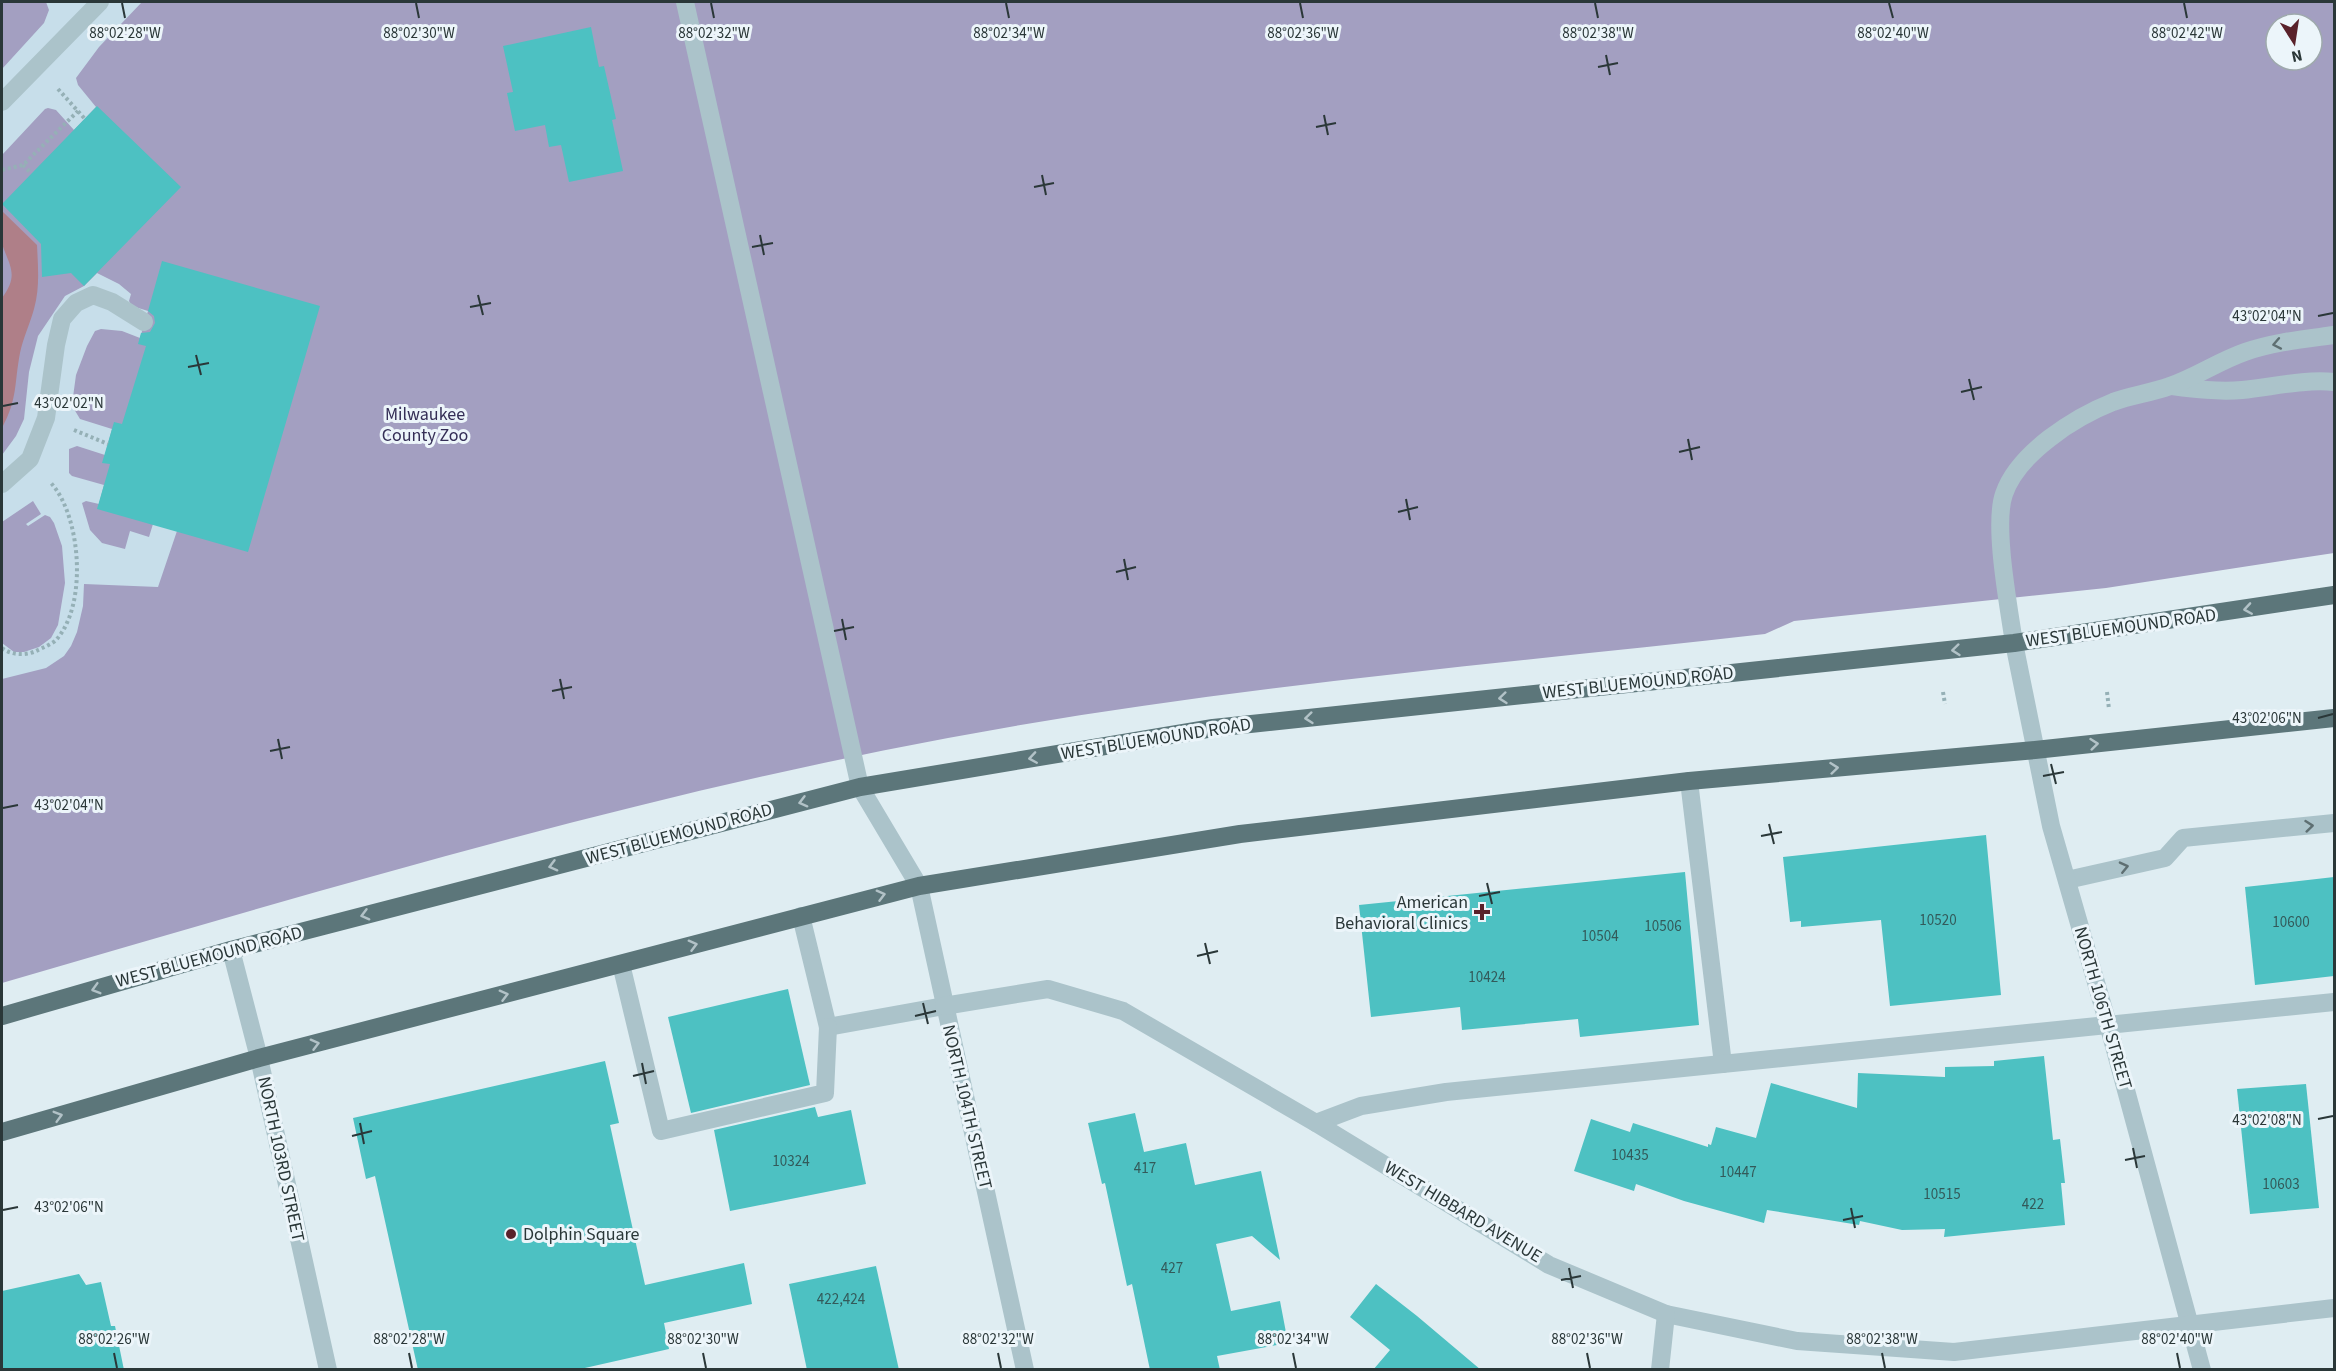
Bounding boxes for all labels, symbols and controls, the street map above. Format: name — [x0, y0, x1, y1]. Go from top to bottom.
north arrow — [2264, 12, 2324, 72]
text: 88°02'28"W — [89, 23, 161, 44]
text: 88°02'30"W — [383, 23, 455, 44]
text: 88°02'32"W — [678, 23, 750, 44]
text: 88°02'34"W — [973, 23, 1045, 44]
text: 88°02'36"W — [1267, 23, 1339, 44]
text: 88°02'38"W — [1562, 23, 1634, 44]
text: 88°02'40"W — [1857, 23, 1929, 44]
text: 88°02'42"W — [2151, 23, 2223, 44]
text: N — [2289, 44, 2304, 68]
text: 43°02'04"N — [2232, 306, 2302, 327]
one-way arrow — [2272, 337, 2282, 350]
text: 43°02'02"N — [34, 393, 104, 414]
park label: Milwaukee County Zoo — [382, 402, 468, 448]
street label: WEST BLUEMOUND ROAD — [2024, 602, 2218, 654]
one-way arrow — [2244, 602, 2253, 614]
one-way arrow — [1951, 643, 1960, 656]
street label: WEST BLUEMOUND ROAD — [1541, 661, 1735, 705]
one-way arrow — [1499, 691, 1508, 704]
text: 43°02'06"N — [2232, 708, 2302, 729]
one-way arrow — [1305, 711, 1314, 724]
street label: WEST BLUEMOUND ROAD — [1059, 712, 1253, 766]
one-way arrow — [2089, 738, 2098, 751]
one-way arrow — [1029, 751, 1039, 764]
one-way arrow — [1830, 762, 1839, 775]
one-way arrow — [798, 794, 808, 807]
text: 43°02'04"N — [34, 795, 104, 816]
street label: WEST BLUEMOUND ROAD — [583, 797, 775, 871]
one-way arrow — [2304, 820, 2313, 833]
one-way arrow — [549, 859, 559, 872]
one-way arrow — [2119, 861, 2129, 874]
one-way arrow — [876, 890, 886, 903]
place label: American Behavioral Clinics — [1335, 890, 1468, 936]
marker: American Behavioral Clinics — [1473, 903, 1491, 921]
one-way arrow — [360, 908, 370, 921]
house number: 10520 — [1919, 910, 1957, 931]
house number: 10600 — [2272, 912, 2310, 933]
house number: 10506 — [1644, 916, 1682, 937]
street label: WEST BLUEMOUND ROAD — [113, 920, 305, 994]
street label: NORTH 106TH STREET — [2068, 924, 2138, 1093]
house number: 10504 — [1581, 926, 1619, 947]
one-way arrow — [687, 940, 698, 952]
house number: 10424 — [1468, 967, 1506, 988]
one-way arrow — [91, 982, 102, 994]
one-way arrow — [499, 989, 509, 1002]
street label: NORTH 104TH STREET — [936, 1022, 998, 1192]
one-way arrow — [310, 1038, 320, 1051]
street label: NORTH 103RD STREET — [251, 1074, 311, 1244]
text: 43°02'08"N — [2232, 1110, 2302, 1131]
one-way arrow — [52, 1111, 63, 1123]
house number: 10435 — [1611, 1145, 1649, 1166]
house number: 10324 — [772, 1151, 810, 1172]
street label: WEST HIBBARD AVENUE — [1380, 1155, 1546, 1269]
house number: 417 — [1134, 1158, 1156, 1179]
house number: 10447 — [1719, 1162, 1757, 1183]
house number: 10603 — [2262, 1174, 2300, 1195]
house number: 10515 — [1923, 1184, 1961, 1205]
house number: 422 — [2022, 1194, 2044, 1215]
text: 43°02'06"N — [34, 1197, 104, 1218]
place label: Dolphin Square — [523, 1222, 640, 1247]
marker: Dolphin Square — [504, 1227, 518, 1241]
house number: 427 — [1161, 1258, 1183, 1279]
house number: 422,424 — [817, 1289, 866, 1310]
text: 88°02'26"W — [78, 1329, 150, 1350]
text: 88°02'28"W — [373, 1329, 445, 1350]
text: 88°02'30"W — [667, 1329, 739, 1350]
text: 88°02'32"W — [962, 1329, 1034, 1350]
text: 88°02'34"W — [1257, 1329, 1329, 1350]
text: 88°02'36"W — [1551, 1329, 1623, 1350]
text: 88°02'38"W — [1846, 1329, 1918, 1350]
text: 88°02'40"W — [2141, 1329, 2213, 1350]

